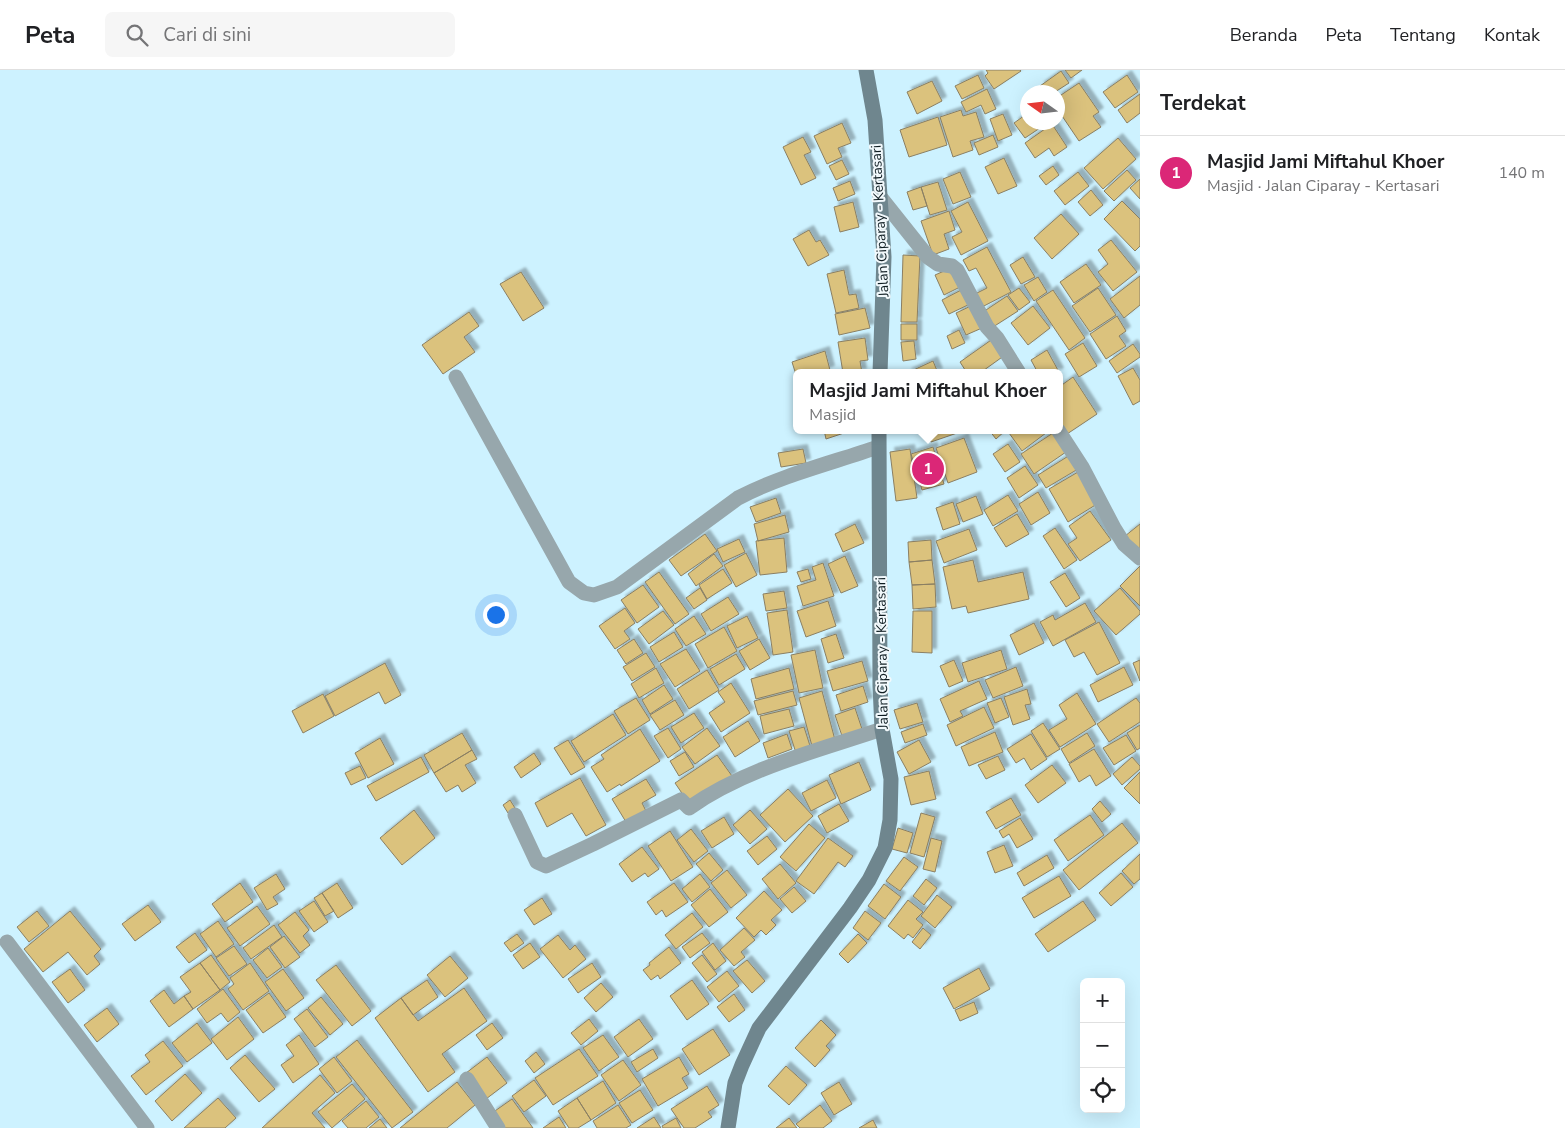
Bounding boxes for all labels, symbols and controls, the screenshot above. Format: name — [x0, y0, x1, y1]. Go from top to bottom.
search box — [105, 12, 455, 57]
text: Peta — [25, 19, 75, 51]
icon: search — [123, 21, 151, 49]
text: Cari di sini — [163, 22, 251, 48]
text: Beranda — [1230, 23, 1298, 47]
text: Peta — [1326, 23, 1362, 47]
text: Tentang — [1390, 23, 1456, 47]
text: Kontak — [1484, 23, 1540, 47]
north arrow — [1020, 85, 1065, 130]
text: Terdekat — [1160, 89, 1246, 117]
street label: Jalan Ciparay - Kertasari — [867, 145, 894, 298]
text: Masjid Jami Miftahul Khoer — [1207, 149, 1444, 175]
text: 1 — [1171, 162, 1181, 184]
text: 140 m — [1498, 162, 1545, 184]
text: Masjid · Jalan Ciparay - Kertasari — [1207, 175, 1439, 197]
popup — [793, 369, 1063, 434]
text: Masjid Jami Miftahul Khoer — [809, 378, 1047, 404]
text: Masjid — [809, 404, 856, 426]
pin: 1 — [912, 450, 944, 488]
street label: Jalan Ciparay - Kertasari — [871, 577, 893, 730]
your location — [483, 602, 509, 628]
map controls — [1080, 978, 1125, 1113]
button: + — [1080, 978, 1125, 1023]
button: − — [1080, 1023, 1125, 1068]
button: locate — [1080, 1068, 1125, 1113]

